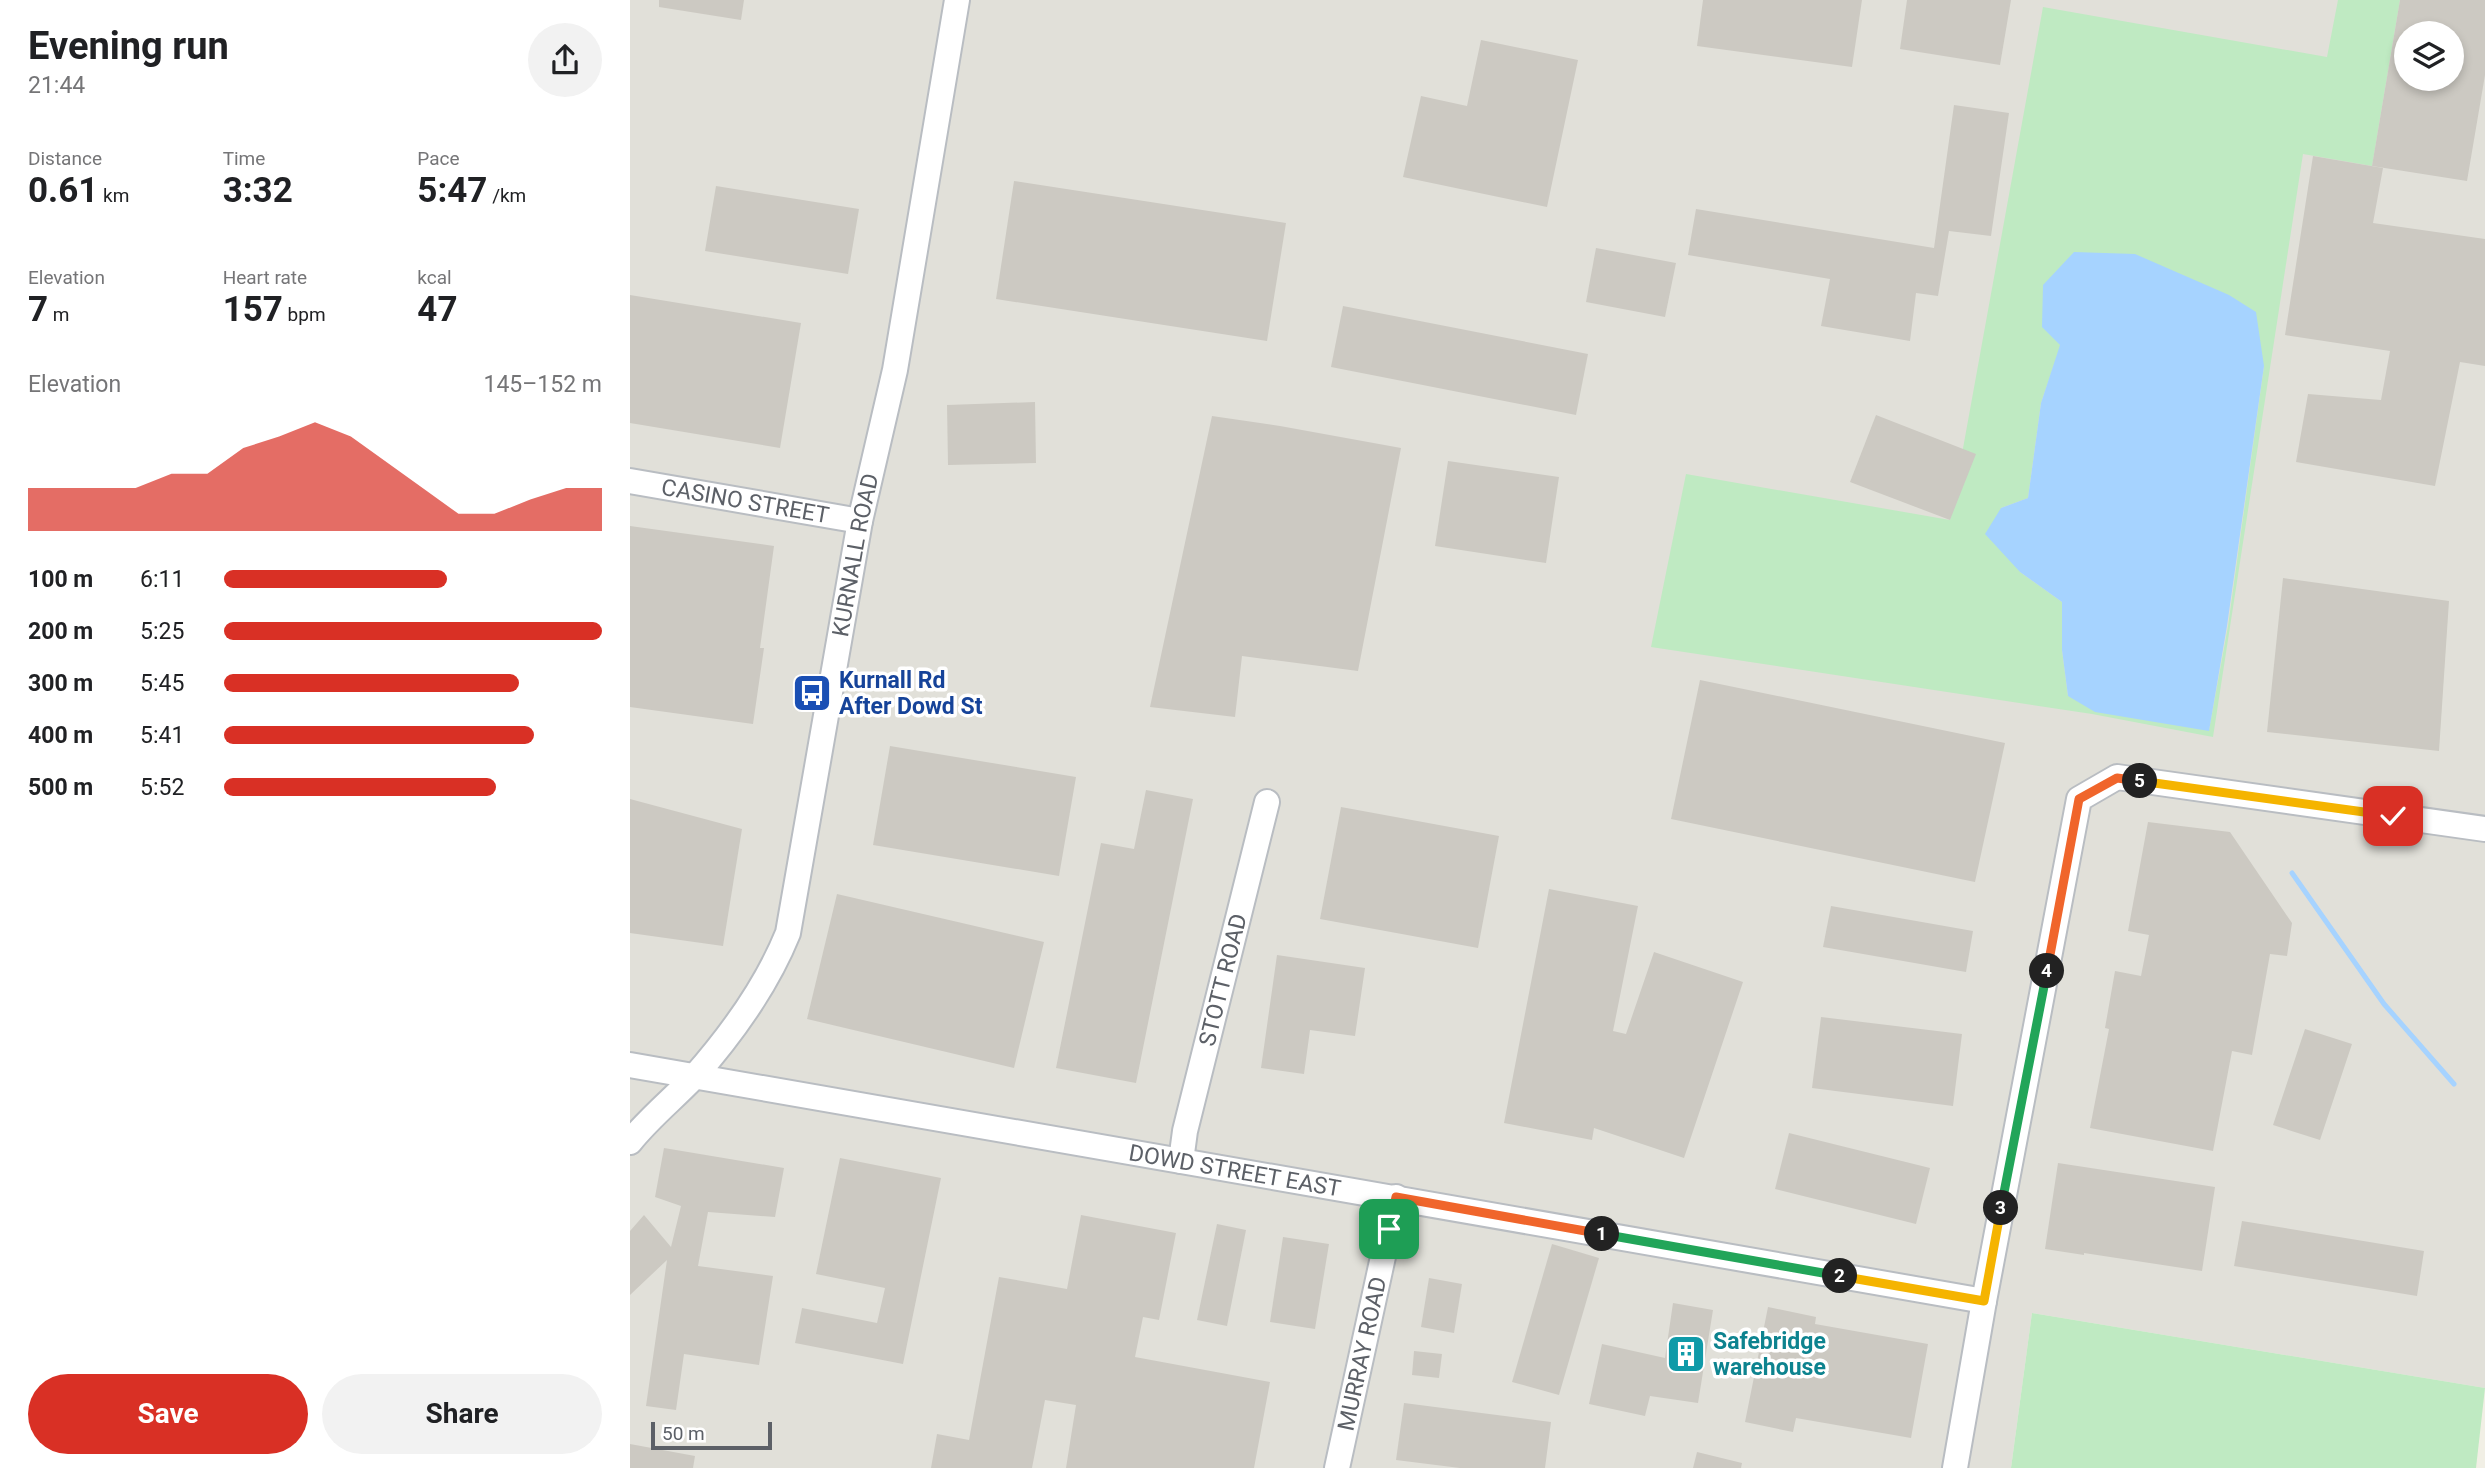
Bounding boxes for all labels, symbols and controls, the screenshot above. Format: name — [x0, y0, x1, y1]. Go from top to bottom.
map controls — [2394, 21, 2464, 91]
button: layers — [2394, 21, 2464, 91]
button: share — [528, 23, 602, 97]
text: Evening run — [28, 24, 229, 68]
text: 21:44 — [28, 72, 85, 99]
text: Distance — [28, 147, 102, 170]
text: Time — [223, 147, 265, 170]
text: Pace — [417, 147, 460, 170]
text: 0.61 — [28, 170, 98, 211]
text: 3:32 — [223, 170, 293, 211]
text: 5:47 — [417, 170, 487, 211]
text: km — [98, 184, 129, 207]
text: /km — [487, 184, 526, 207]
text: Elevation — [28, 266, 105, 289]
text: Heart rate — [223, 266, 307, 289]
text: kcal — [417, 266, 452, 289]
text: 7 — [28, 289, 48, 330]
text: 157 — [223, 289, 283, 330]
text: 47 — [417, 289, 458, 330]
text: m — [48, 303, 69, 326]
text: bpm — [283, 303, 326, 326]
text: Elevation — [28, 371, 121, 398]
text: 145–152 m — [483, 371, 602, 398]
street label: KURNALL ROAD — [827, 471, 884, 639]
street label: CASINO STREET — [659, 473, 831, 529]
text: 100 m — [28, 566, 93, 593]
text: 6:11 — [140, 566, 184, 593]
text: 200 m — [28, 618, 93, 645]
text: 5:25 — [140, 618, 184, 645]
place label: Kurnall Rd After Dowd St — [839, 667, 983, 720]
text: 300 m — [28, 670, 93, 697]
text: 5:45 — [140, 670, 184, 697]
bus stop icon: Kurnall Rd After Dowd St — [791, 672, 833, 714]
text: 400 m — [28, 722, 93, 749]
text: 5:41 — [140, 722, 184, 749]
pin: 5 — [2122, 764, 2158, 798]
text: 5 — [2134, 769, 2145, 792]
text: 500 m — [28, 774, 93, 801]
text: 5:52 — [140, 774, 184, 801]
pin — [2363, 786, 2423, 846]
icon: check — [2374, 797, 2412, 835]
street label: STOTT ROAD — [1193, 911, 1252, 1049]
pin: 4 — [2030, 954, 2064, 988]
text: 4 — [2041, 959, 2052, 982]
street label: DOWD STREET EAST — [1127, 1139, 1343, 1202]
pin: 3 — [1984, 1190, 2018, 1226]
text: 3 — [1995, 1196, 2006, 1219]
pin — [1359, 1199, 1419, 1259]
icon: arrive — [1370, 1210, 1408, 1248]
pin: 1 — [1584, 1216, 1620, 1252]
text: 1 — [1596, 1222, 1607, 1245]
pin: 2 — [1822, 1258, 1858, 1294]
text: 2 — [1834, 1264, 1845, 1287]
street label: MURRAY ROAD — [1332, 1274, 1392, 1433]
place label: Safebridge warehouse — [1713, 1328, 1826, 1381]
building icon: Safebridge warehouse — [1665, 1333, 1707, 1375]
button: Save — [28, 1374, 308, 1454]
button: Share — [322, 1374, 602, 1454]
scale bar — [651, 1419, 772, 1451]
text: 50 m — [662, 1422, 705, 1445]

